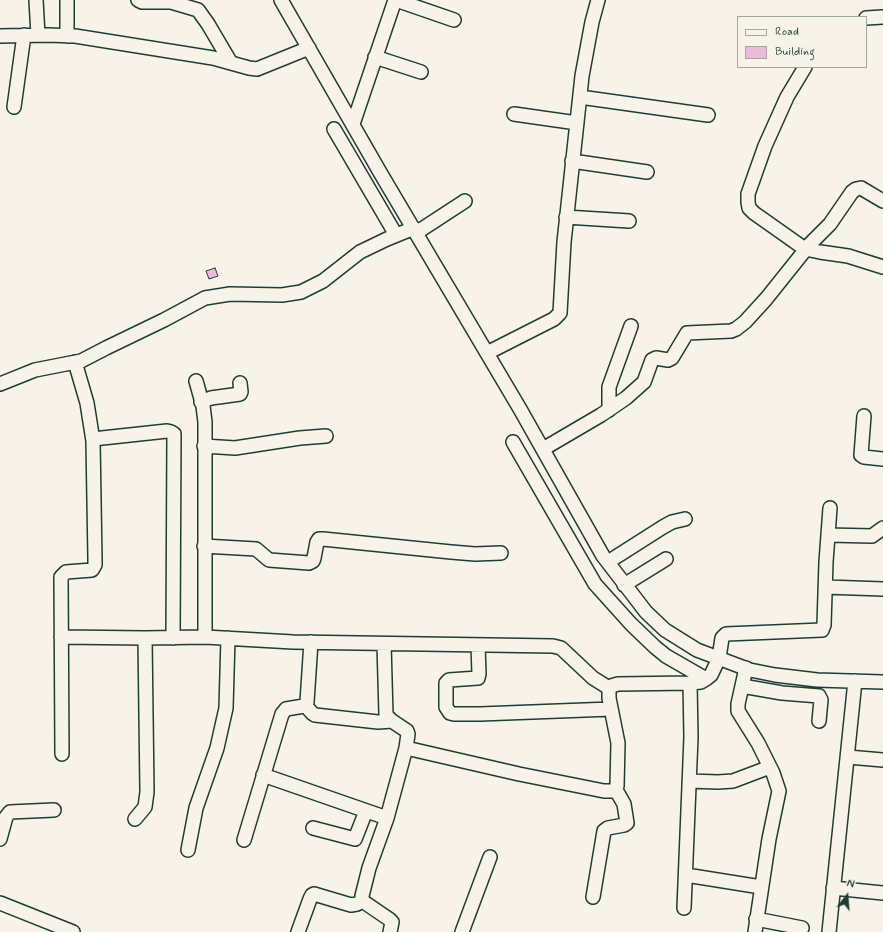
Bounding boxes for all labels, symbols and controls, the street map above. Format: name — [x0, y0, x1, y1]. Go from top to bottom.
legend — [737, 16, 867, 68]
text: Road — [775, 24, 799, 40]
text: Building — [775, 44, 815, 60]
north arrow — [827, 876, 867, 916]
text: N — [845, 877, 856, 892]

